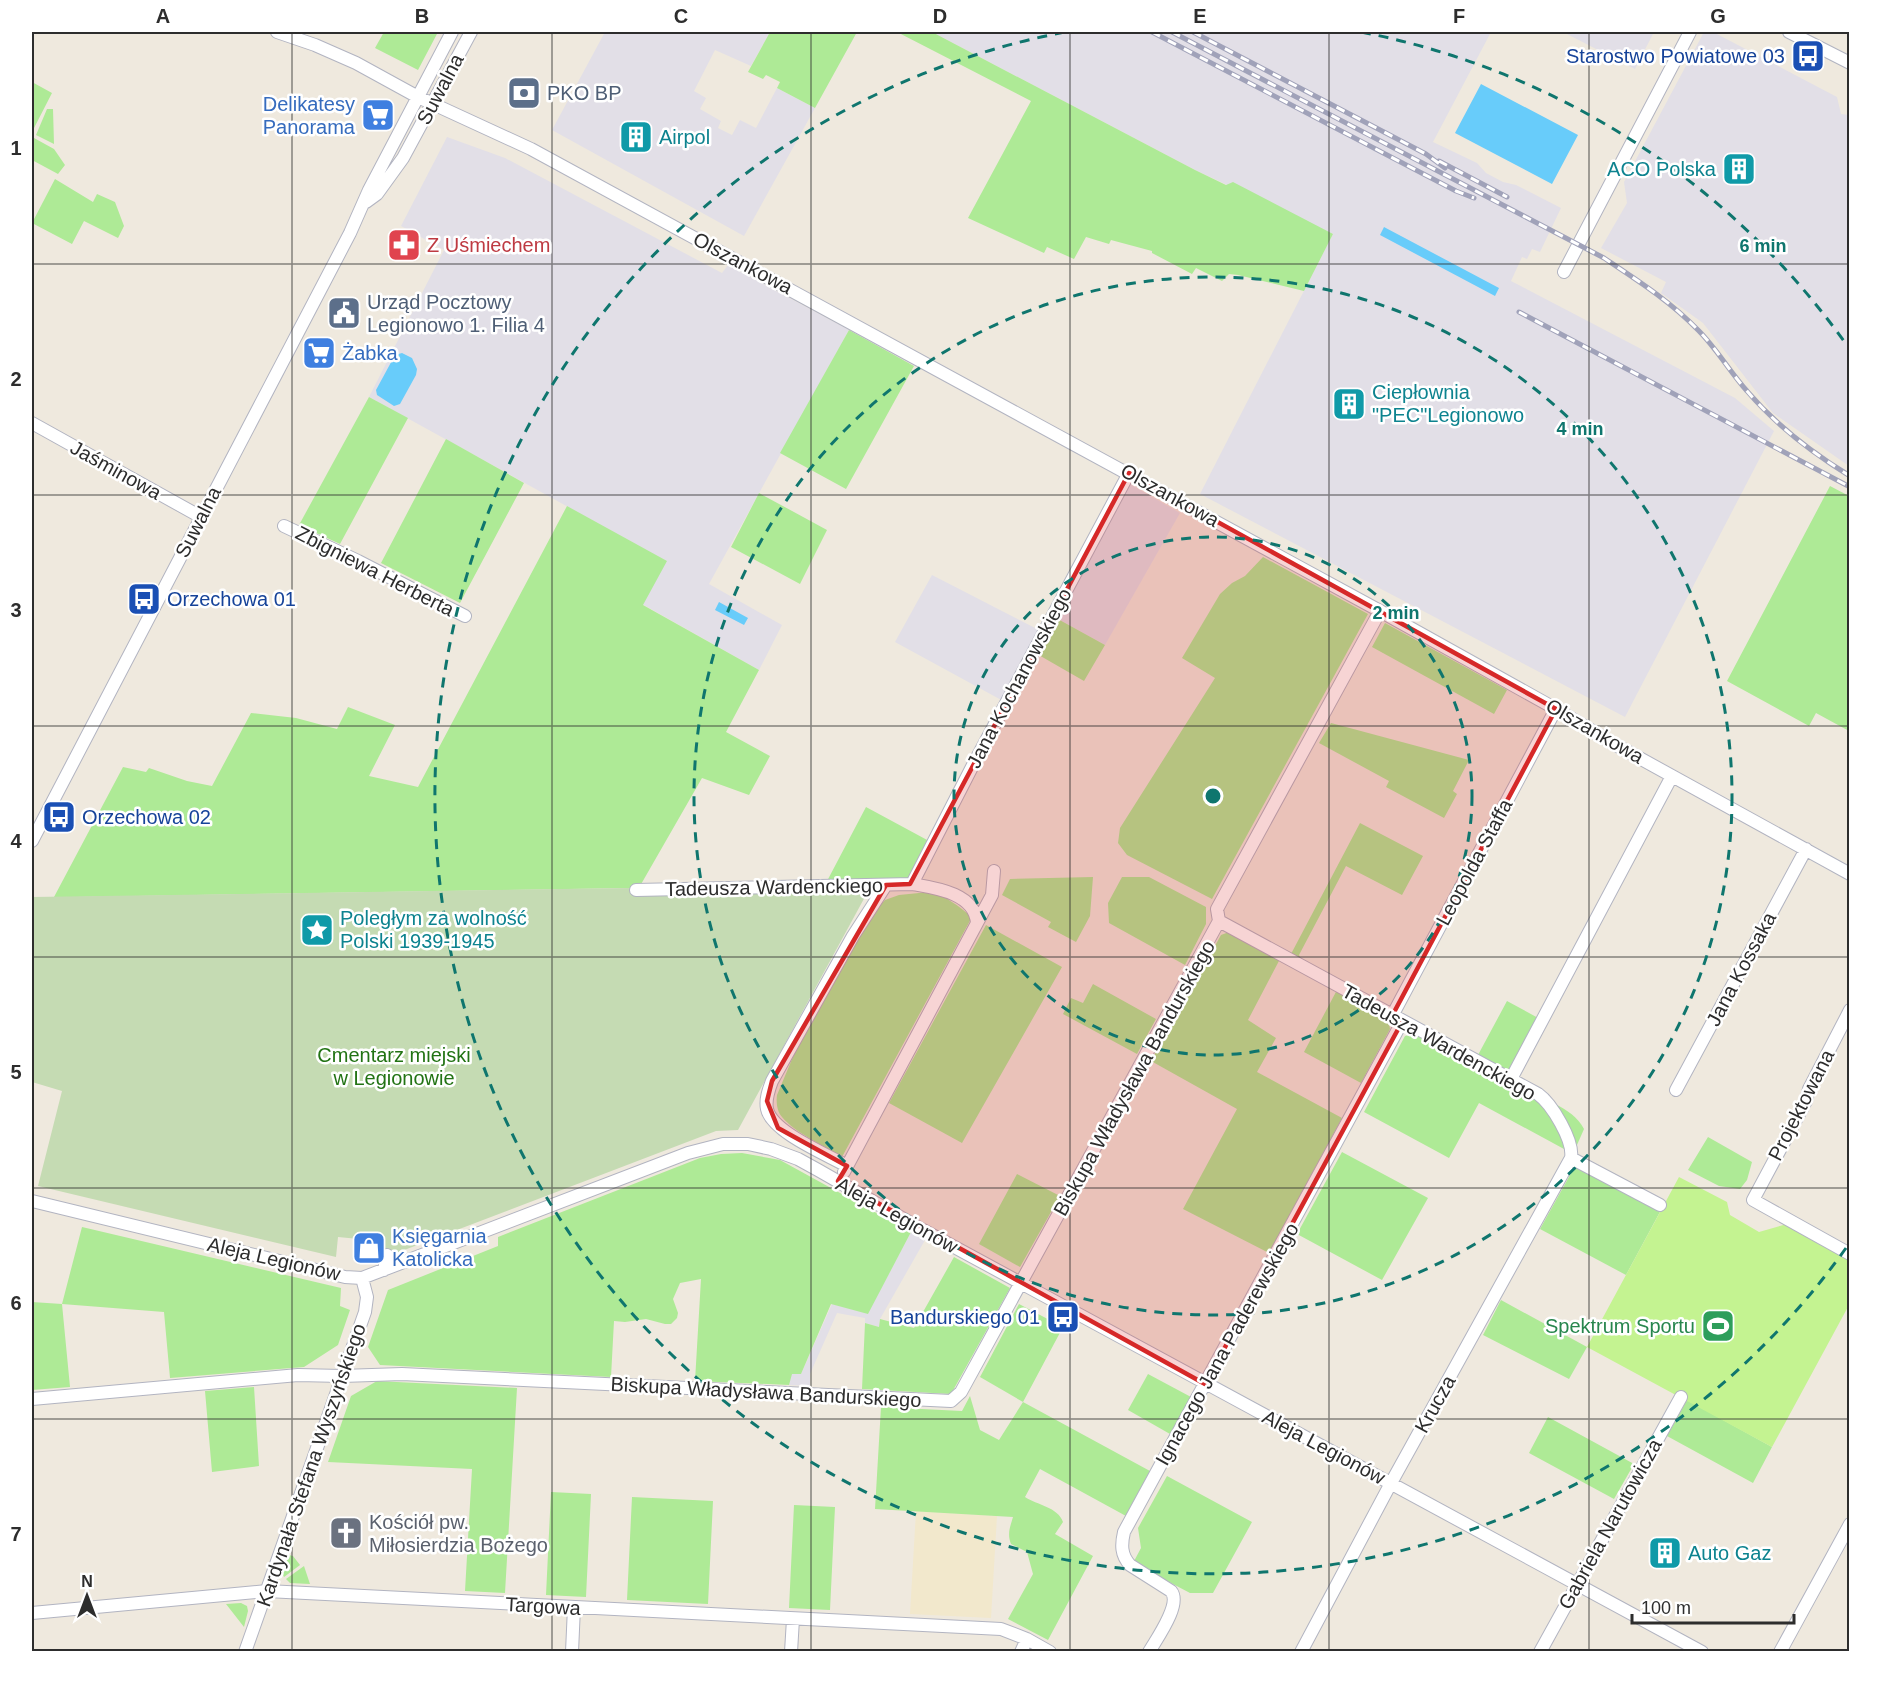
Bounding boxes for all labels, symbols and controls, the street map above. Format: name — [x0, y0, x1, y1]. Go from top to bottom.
text: A — [156, 5, 170, 27]
text: B — [415, 5, 429, 27]
text: C — [674, 5, 688, 27]
text: D — [933, 5, 947, 27]
text: E — [1193, 5, 1207, 27]
text: F — [1453, 5, 1465, 27]
text: G — [1710, 5, 1726, 27]
bus stop icon: Starostwo Powiatowe 03 — [1790, 38, 1826, 74]
place label: Starostwo Powiatowe 03 — [1566, 45, 1785, 67]
street label: Suwalna — [412, 49, 468, 128]
bank icon: PKO BP — [506, 75, 542, 111]
place label: PKO BP — [547, 82, 621, 104]
place label: Delikatesy Panorama — [263, 93, 356, 138]
supermarket icon: Delikatesy Panorama — [360, 97, 396, 133]
building icon: Airpol — [618, 119, 654, 155]
place label: Airpol — [659, 126, 710, 148]
text: 1 — [10, 137, 22, 159]
building icon: ACO Polska — [1721, 151, 1757, 187]
place label: ACO Polska — [1607, 158, 1717, 180]
pharmacy icon: Z Uśmiechem — [386, 227, 422, 263]
street label: Olszankowa — [690, 228, 797, 299]
place label: Z Uśmiechem — [427, 234, 550, 256]
text: 6 min — [1739, 236, 1787, 256]
place label: Urząd Pocztowy Legionowo 1. Filia 4 — [367, 291, 545, 336]
public building icon: Urząd Pocztowy Legionowo 1. Filia 4 — [326, 295, 362, 331]
supermarket icon: Żabka — [301, 335, 337, 371]
place label: Żabka — [342, 342, 398, 364]
text: 2 — [10, 368, 22, 390]
place label: Ciepłownia "PEC"Legionowo — [1372, 381, 1524, 426]
building icon: Ciepłownia "PEC"Legionowo — [1331, 386, 1367, 422]
text: 4 min — [1556, 419, 1604, 439]
street label: Jaśminowa — [67, 436, 166, 504]
street label: Olszankowa — [1117, 459, 1224, 531]
street label: Suwalna — [171, 482, 226, 561]
street label: Zbigniewa Herberta — [292, 522, 459, 621]
bus stop icon: Orzechowa 01 — [126, 581, 162, 617]
street label: Jana Kochanowskiego — [962, 584, 1076, 772]
place label: Orzechowa 01 — [167, 588, 296, 610]
text: 3 — [10, 599, 22, 621]
text: 2 min — [1372, 603, 1420, 623]
street label: Olszankowa — [1542, 694, 1648, 768]
centre of rings — [1203, 786, 1223, 806]
street label: Leopolda Staffa — [1431, 794, 1517, 929]
bus stop icon: Orzechowa 02 — [41, 799, 77, 835]
place label: Orzechowa 02 — [82, 806, 211, 828]
text: 4 — [10, 830, 22, 852]
street label: Tadeusza Wardenckiego — [665, 874, 883, 900]
place label: Poległym za wolność Polski 1939-1945 — [340, 907, 527, 952]
street label: Jana Kossaka — [1702, 908, 1781, 1030]
place icon: Poległym za wolność Polski 1939-1945 — [299, 912, 335, 948]
street label: Biskupa Władysława Bandurskiego — [1049, 937, 1219, 1219]
street label: Tadeusza Wardenckiego — [1338, 979, 1540, 1105]
park label: Cmentarz miejski w Legionowie — [317, 1044, 471, 1089]
street label: Projektowana — [1764, 1045, 1839, 1164]
text: 5 — [10, 1061, 22, 1083]
street label: Aleja Legionów — [832, 1172, 962, 1258]
street label: Ignacego Jana Paderewskiego — [1151, 1219, 1303, 1469]
place label: Księgarnia Katolicka — [392, 1225, 487, 1270]
shop icon: Księgarnia Katolicka — [351, 1230, 387, 1266]
street label: Aleja Legionów — [205, 1233, 343, 1285]
text: 6 — [10, 1292, 22, 1314]
bus stop icon: Bandurskiego 01 — [1045, 1299, 1081, 1335]
place label: Bandurskiego 01 — [890, 1306, 1040, 1328]
sports icon: Spektrum Sportu — [1700, 1308, 1736, 1344]
place label: Spektrum Sportu — [1545, 1315, 1695, 1337]
street label: Kardynała Stefana Wyszyńskiego — [252, 1321, 370, 1609]
street label: Krucza — [1410, 1371, 1460, 1437]
street label: Biskupa Władysława Bandurskiego — [610, 1373, 922, 1411]
street label: Aleja Legionów — [1259, 1405, 1390, 1489]
street label: Gabriela Narutowicza — [1554, 1434, 1666, 1613]
place label: Kościół pw. Miłosierdzia Bożego — [369, 1511, 548, 1556]
church icon: Kościół pw. Miłosierdzia Bożego — [328, 1515, 364, 1551]
text: 7 — [10, 1523, 22, 1545]
building icon: Auto Gaz — [1647, 1535, 1683, 1571]
place label: Auto Gaz — [1688, 1542, 1771, 1564]
north arrow — [57, 1566, 117, 1626]
text: N — [81, 1573, 93, 1590]
scale bar — [1632, 1587, 1794, 1625]
street label: Targowa — [505, 1593, 582, 1619]
text: 100 m — [1641, 1598, 1691, 1618]

